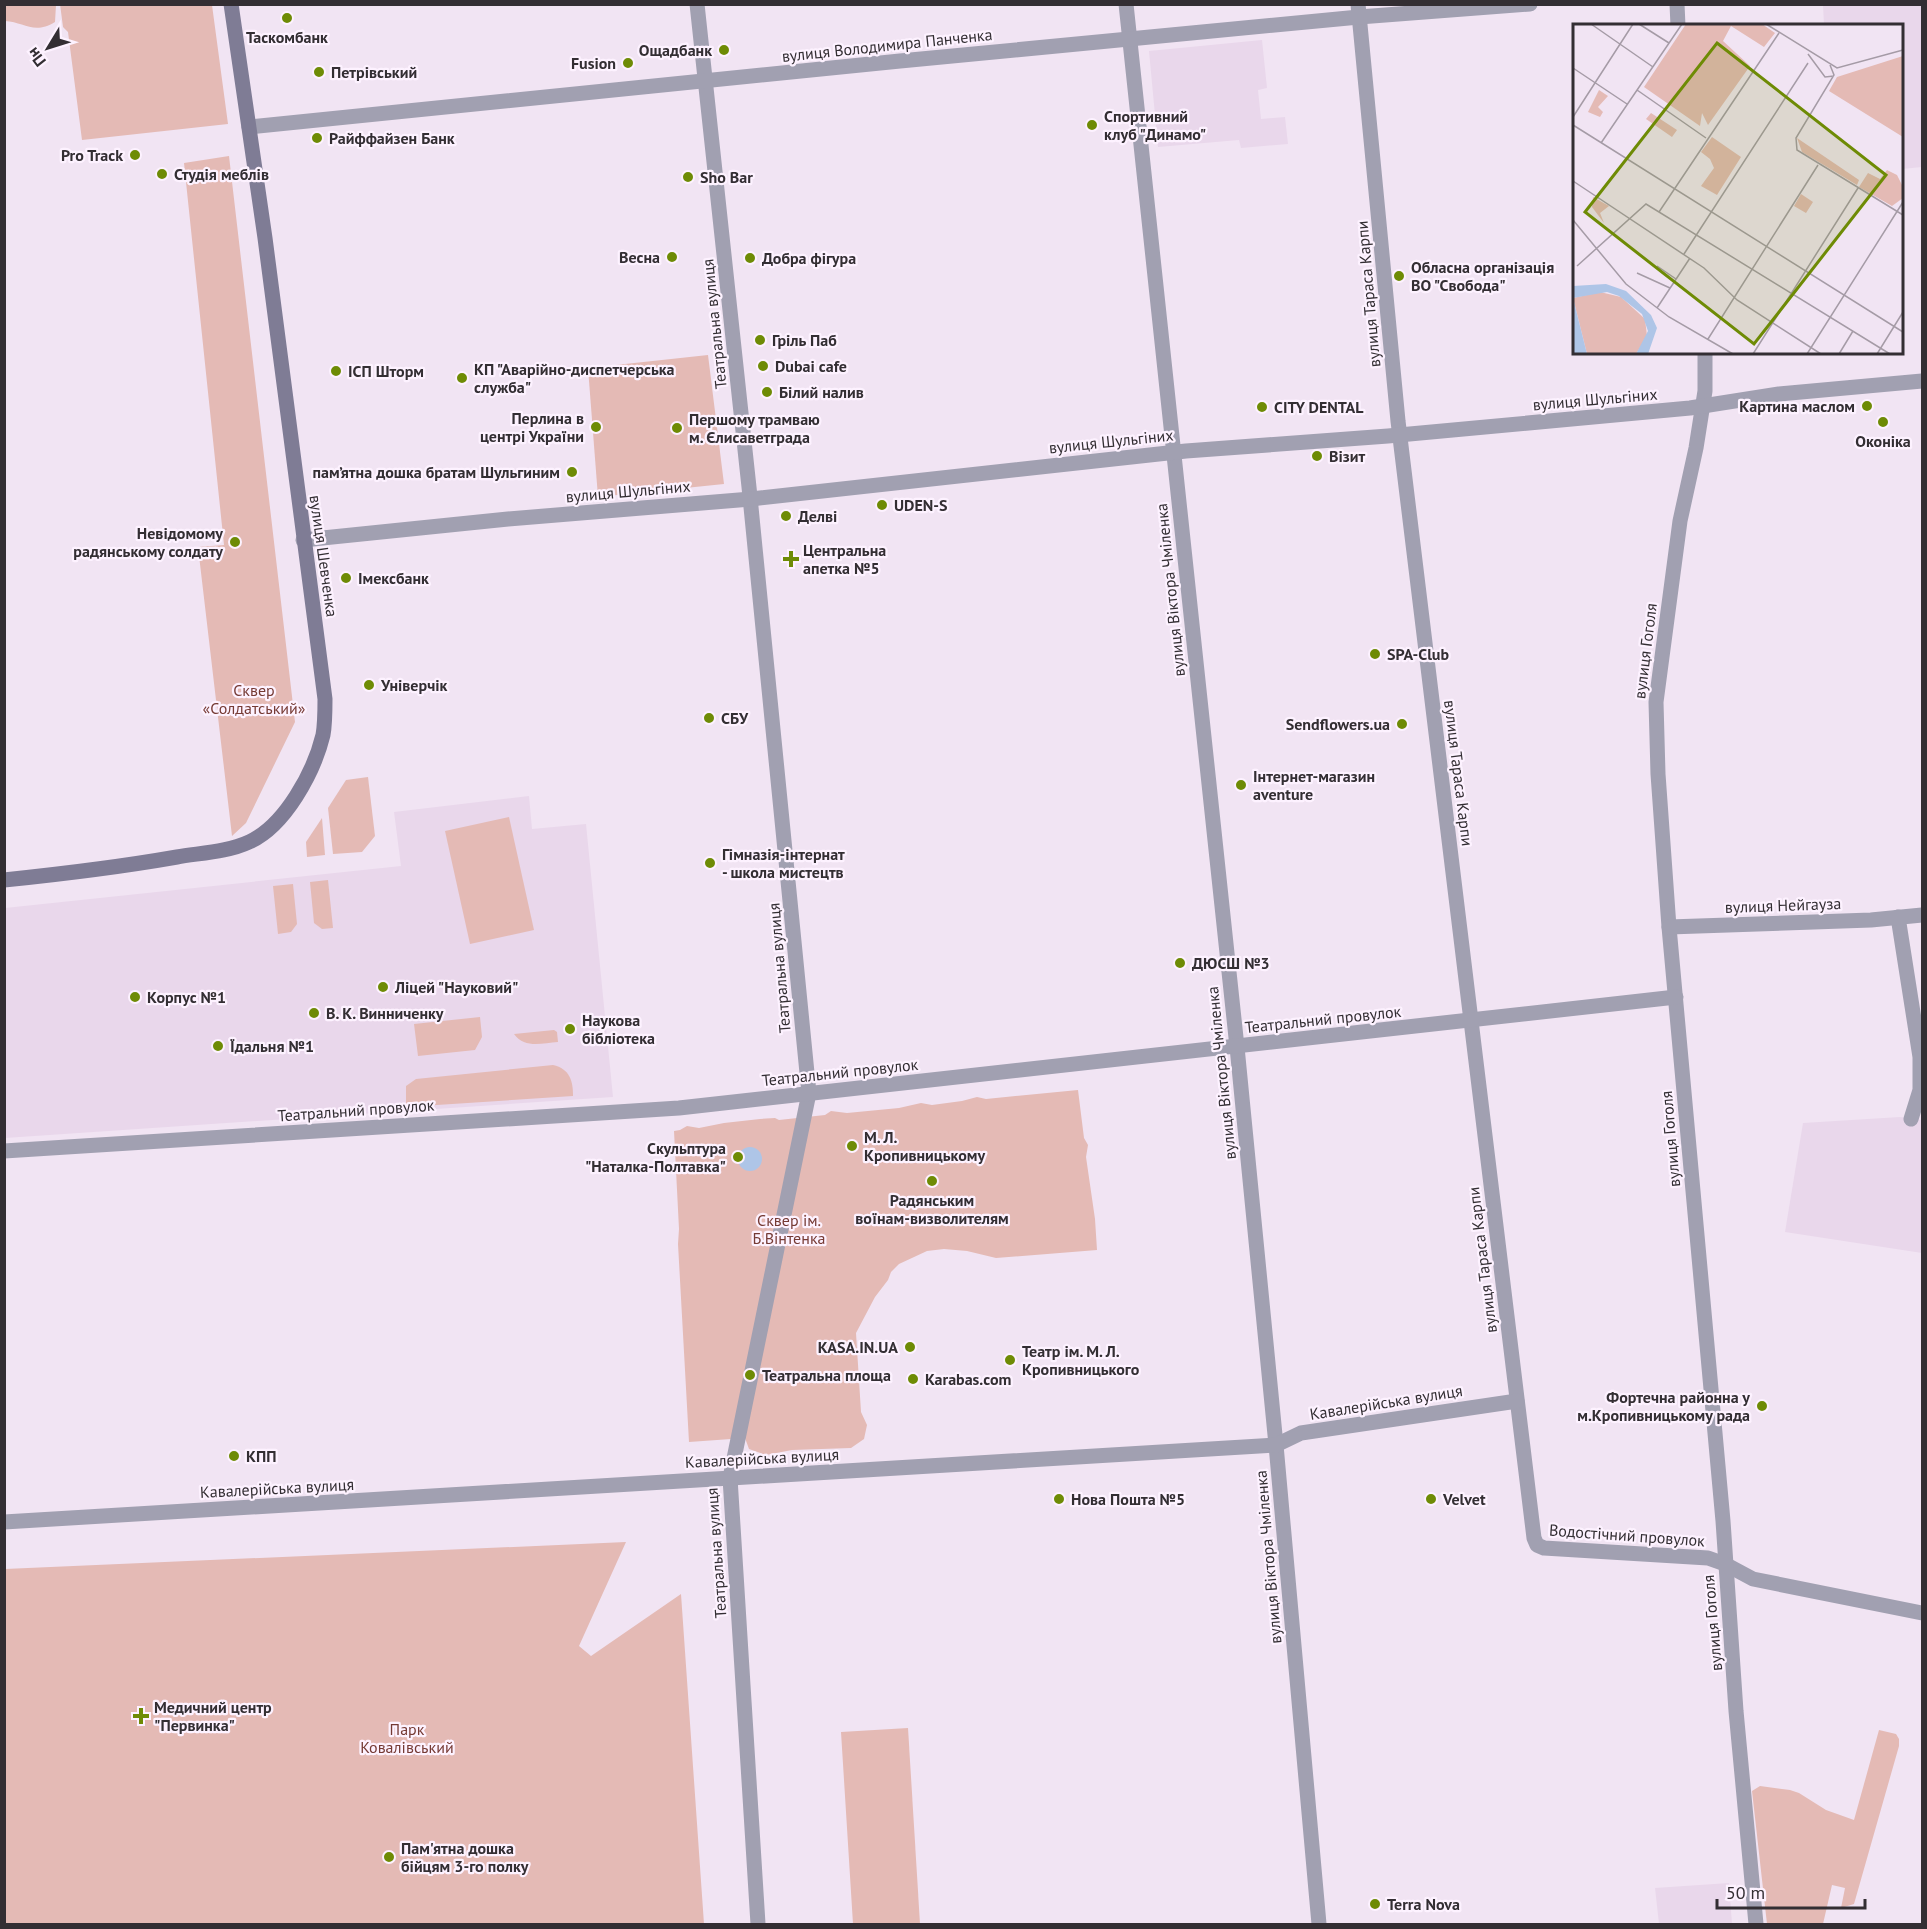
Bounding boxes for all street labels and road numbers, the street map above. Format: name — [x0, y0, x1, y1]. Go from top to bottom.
street label: вулиця Володимира Панченка — [781, 24, 993, 66]
street label: вулиця Тараса Карпи — [1352, 220, 1384, 368]
street label: Театральна вулиця — [697, 258, 731, 390]
street label: вулиця Шульгіних — [1532, 384, 1658, 414]
street label: вулиця Шульгіних — [1048, 425, 1174, 457]
street label: вулиця Шульгіних — [565, 476, 691, 506]
street label: вулиця Шевченка — [306, 494, 342, 618]
street label: вулиця Віктора Чміленка — [1151, 502, 1189, 678]
street label: вулиця Гоголя — [1629, 602, 1661, 700]
street label: вулиця Тараса Карпи — [1440, 699, 1478, 847]
street label: вулиця Нейгауза — [1724, 893, 1842, 917]
street label: Театральна вулиця — [763, 902, 795, 1034]
street label: вулиця Віктора Чміленка — [1202, 985, 1240, 1161]
street label: Театральний провулок — [1244, 1001, 1402, 1037]
street label: Театральний провулок — [761, 1054, 919, 1090]
street label: вулиця Гоголя — [1656, 1090, 1684, 1188]
street label: Театральний провулок — [277, 1095, 435, 1125]
street label: вулиця Тараса Карпи — [1463, 1186, 1501, 1334]
street label: Кавалерійська вулиця — [1308, 1380, 1464, 1424]
street label: Кавалерійська вулиця — [684, 1444, 840, 1472]
street label: вулиця Віктора Чміленка — [1250, 1469, 1286, 1645]
street label: Кавалерійська вулиця — [199, 1474, 355, 1502]
street label: Театральна вулиця — [701, 1487, 731, 1619]
street label: Водостічний провулок — [1548, 1520, 1706, 1550]
street label: вулиця Гоголя — [1698, 1574, 1726, 1672]

